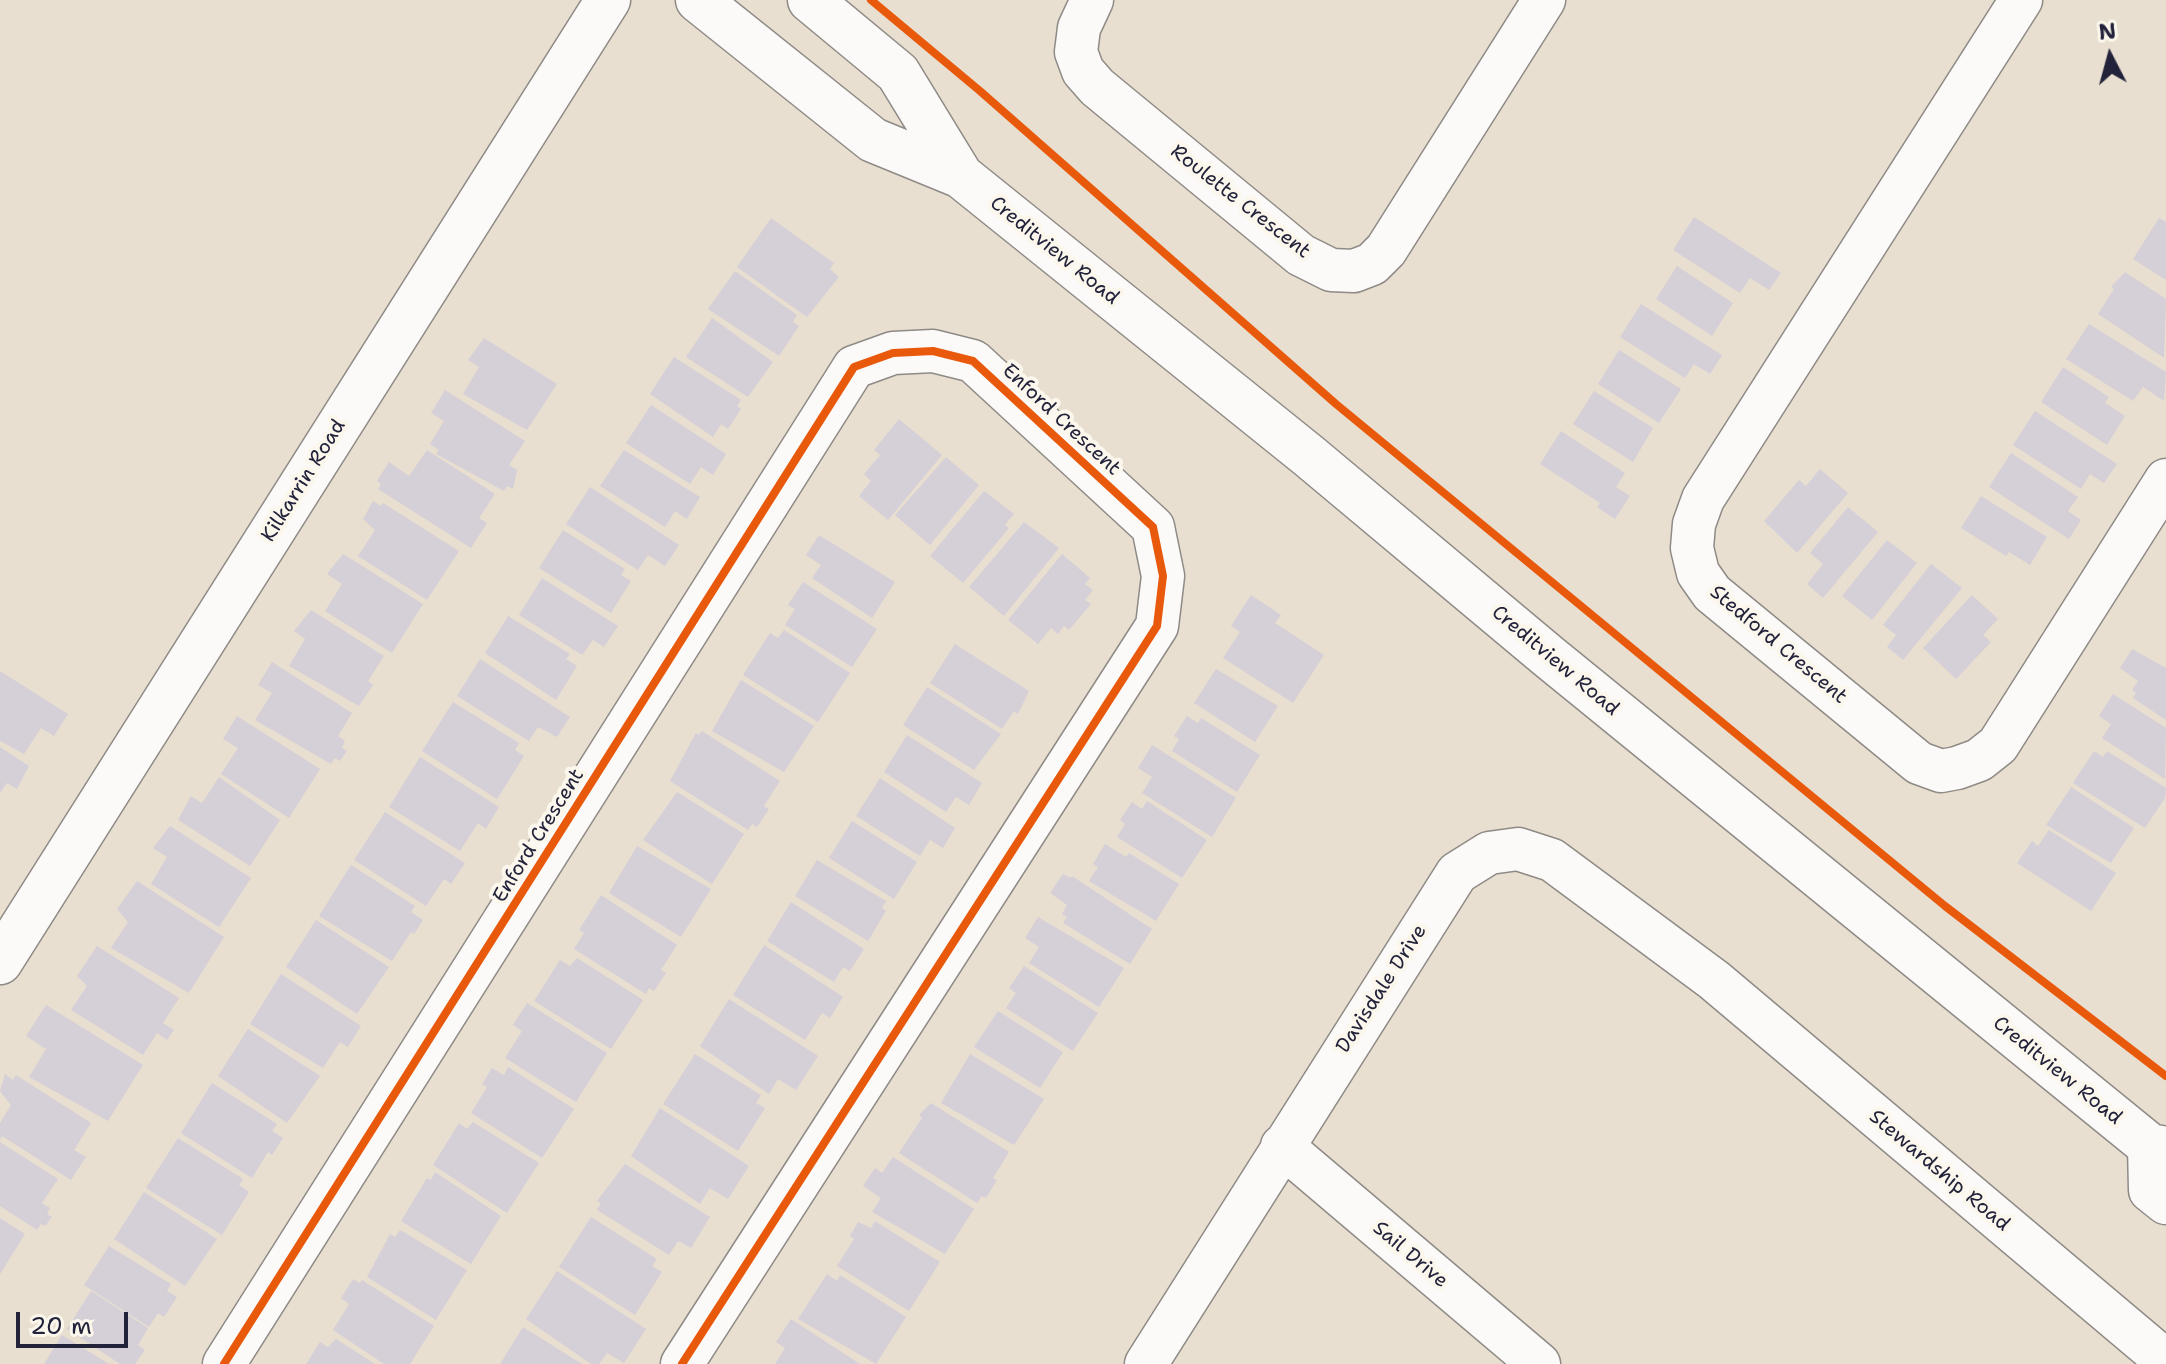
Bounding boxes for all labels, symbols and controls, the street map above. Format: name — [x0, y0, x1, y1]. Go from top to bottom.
north arrow — [2070, 16, 2150, 96]
text: N — [2097, 16, 2118, 47]
street label: Roulette Crescent — [1165, 140, 1315, 264]
street label: Creditview Road — [985, 192, 1123, 310]
street label: Enford Crescent — [997, 359, 1125, 481]
street label: Kilkarrin Road — [257, 415, 351, 547]
street label: Stedford Crescent — [1705, 581, 1851, 709]
street label: Creditview Road — [1486, 601, 1624, 721]
street label: Enford Crescent — [488, 765, 590, 907]
street label: Davisdale Drive — [1332, 920, 1432, 1058]
street label: Creditview Road — [1988, 1012, 2126, 1130]
street label: Stewardship Road — [1864, 1105, 2014, 1237]
street label: Sail Drive — [1368, 1217, 1452, 1293]
scale bar — [20, 1296, 132, 1346]
text: 20 m — [30, 1310, 92, 1342]

